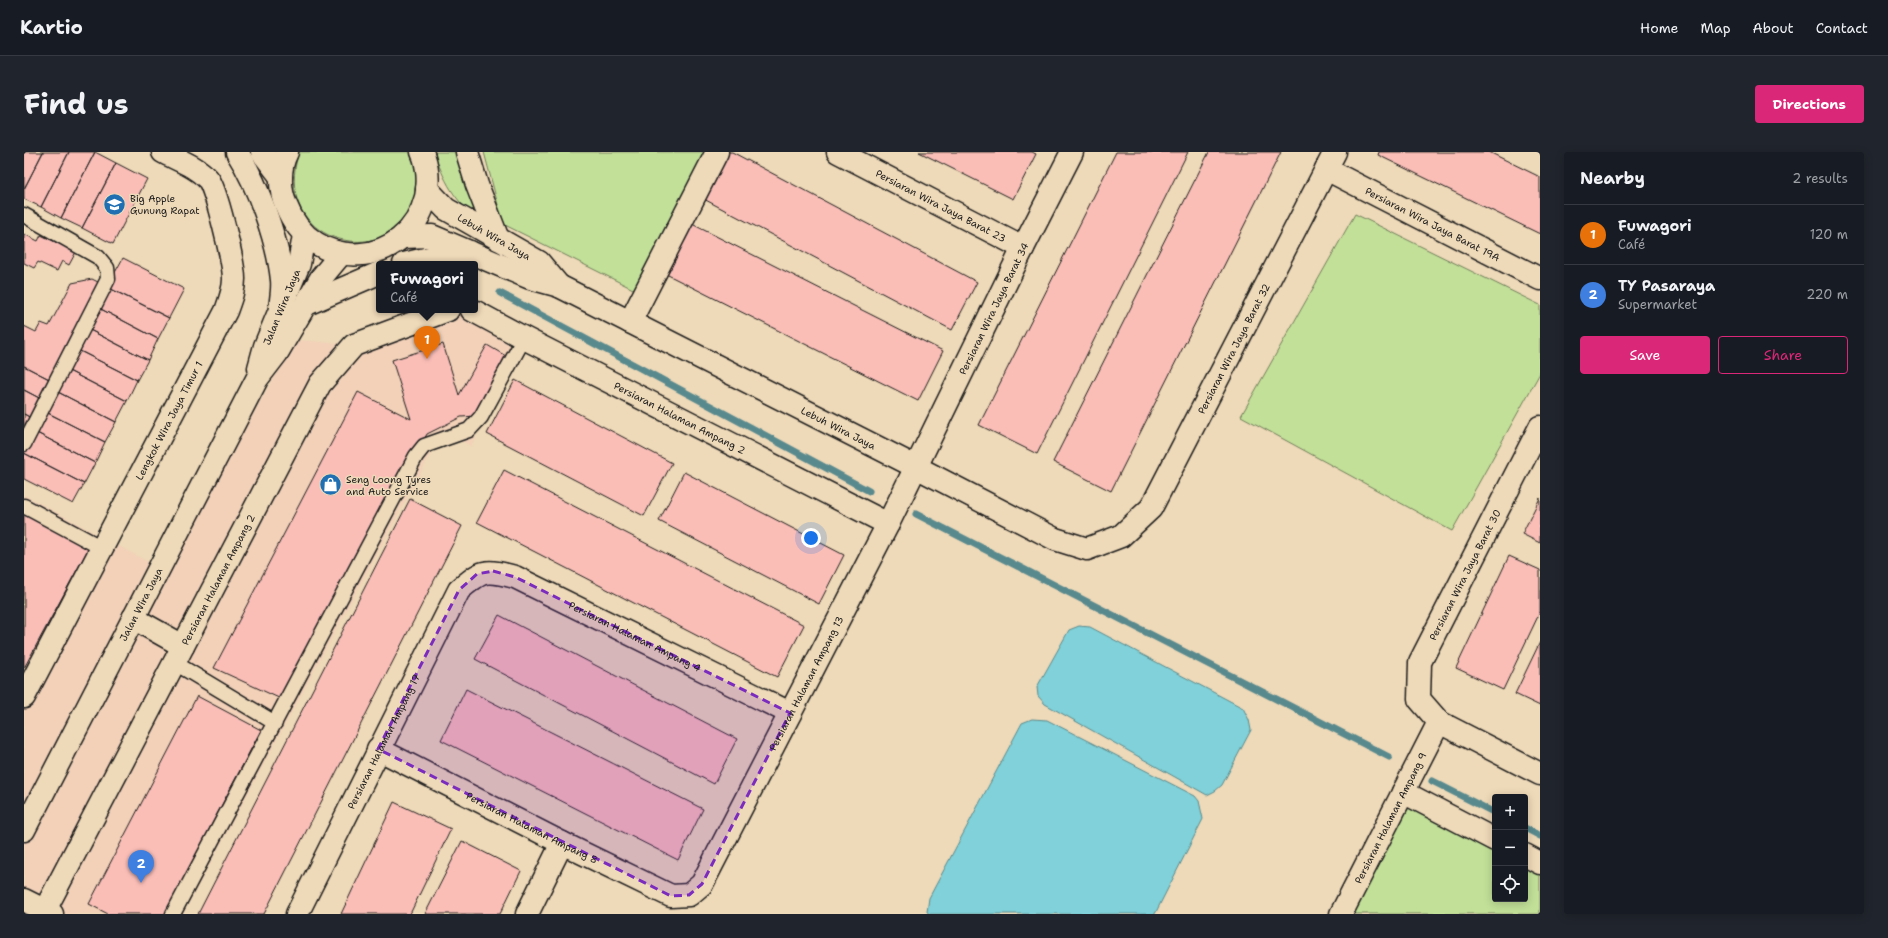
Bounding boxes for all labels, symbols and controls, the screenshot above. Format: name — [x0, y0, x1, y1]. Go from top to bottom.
text: Kartio — [20, 15, 83, 40]
text: Home — [1640, 19, 1679, 37]
text: Map — [1701, 19, 1731, 37]
text: About — [1753, 19, 1794, 37]
text: Contact — [1816, 19, 1868, 37]
text: Find us — [24, 85, 129, 123]
button: Directions — [1755, 85, 1864, 123]
street label: Persiaran Wira Jaya Barat 23 — [874, 166, 1008, 245]
text: Nearby — [1580, 167, 1645, 189]
text: 2 results — [1792, 170, 1848, 187]
street label: Persiaran Wira Jaya Barat 19A — [1363, 184, 1502, 264]
school or university icon: Big Apple Gunung Rapat — [101, 191, 127, 217]
place label: Big Apple Gunung Rapat — [130, 192, 200, 217]
street label: Lebuh Wira Jaya — [455, 210, 534, 263]
text: Fuwagori — [1618, 216, 1692, 236]
text: 1 — [1590, 226, 1596, 243]
text: 120 m — [1810, 226, 1848, 243]
text: Café — [1618, 236, 1645, 253]
street label: Persiaran Wira Jaya Barat 34 — [956, 240, 1031, 377]
popup — [376, 261, 478, 313]
street label: Jalan Wira Jaya — [260, 267, 303, 347]
text: Fuwagori — [390, 269, 464, 289]
text: TY Pasaraya — [1618, 276, 1715, 296]
street label: Persiaran Wira Jaya Barat 32 — [1194, 281, 1272, 416]
text: 2 — [1588, 286, 1598, 303]
text: 220 m — [1806, 286, 1848, 303]
text: Café — [390, 289, 418, 306]
text: Supermarket — [1618, 296, 1697, 313]
pin: 1 — [414, 326, 440, 359]
button: Save — [1580, 336, 1710, 374]
button: Share — [1718, 336, 1848, 374]
street label: Lengkok Wira Jaya Timur 1 — [132, 359, 205, 482]
street label: Persiaran Halaman Ampang 2 — [612, 379, 748, 457]
street label: Lebuh Wira Jaya — [799, 403, 879, 452]
shop icon: Seng Loong Tyres and Auto Service — [317, 472, 343, 498]
place label: Seng Loong Tyres and Auto Service — [346, 473, 431, 498]
street label: Persiaran Wira Jaya Barat 30 — [1426, 507, 1504, 643]
street label: Persiaran Halaman Ampang 2 — [178, 512, 257, 647]
your location — [801, 528, 821, 548]
street label: Jalan Wira Jaya — [116, 565, 165, 643]
street label: Persiaran Halaman Ampang 4 — [567, 598, 703, 674]
street label: Persiaran Halaman Ampang 13 — [766, 614, 846, 753]
street label: Persiaran Halaman Ampang 17 — [344, 672, 423, 811]
street label: Persiaran Halaman Ampang 9 — [1351, 750, 1429, 886]
street label: Persiaran Halaman Ampang 8 — [464, 789, 600, 866]
map controls — [1492, 794, 1528, 902]
button: + — [1492, 794, 1528, 830]
button: − — [1492, 830, 1528, 866]
pin: 2 — [128, 850, 154, 883]
button: locate — [1492, 866, 1528, 902]

